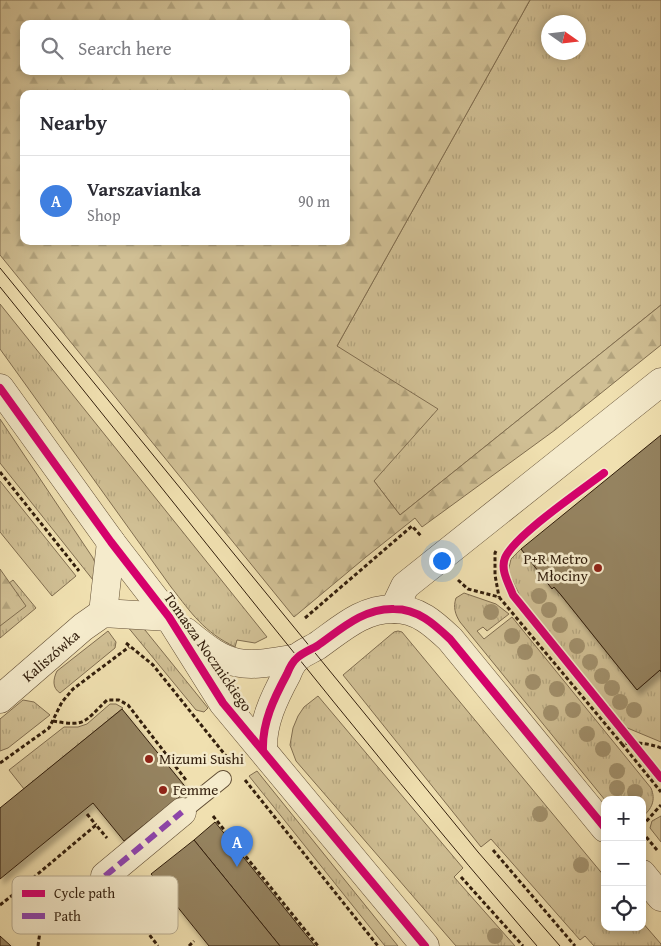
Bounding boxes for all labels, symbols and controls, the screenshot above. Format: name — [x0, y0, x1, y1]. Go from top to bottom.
north arrow — [541, 15, 586, 60]
search box — [20, 20, 350, 75]
icon: search — [38, 34, 66, 62]
text: Search here — [78, 34, 172, 62]
text: Nearby — [40, 107, 107, 138]
text: Varszavianka — [87, 175, 201, 203]
text: A — [51, 189, 61, 213]
text: 90 m — [298, 189, 330, 213]
text: Shop — [87, 203, 121, 227]
your location — [429, 548, 455, 574]
place label: P+R Metro Młociny — [524, 548, 589, 586]
marker: P+R Metro Młociny — [592, 562, 604, 574]
street label: Tomasza Nocznickiego — [159, 588, 258, 716]
street label: Kaliszówka — [17, 625, 84, 686]
place label: Mizumi Sushi — [159, 748, 244, 769]
marker: Mizumi Sushi — [143, 753, 155, 765]
place label: Femme — [173, 779, 218, 800]
marker: Femme — [157, 784, 169, 796]
map controls — [601, 796, 646, 931]
button: + — [601, 796, 646, 841]
pin: A — [221, 826, 253, 867]
button: − — [601, 841, 646, 886]
legend — [12, 876, 178, 934]
text: Cycle path — [54, 883, 115, 903]
button: locate — [601, 886, 646, 931]
text: Path — [54, 906, 81, 926]

